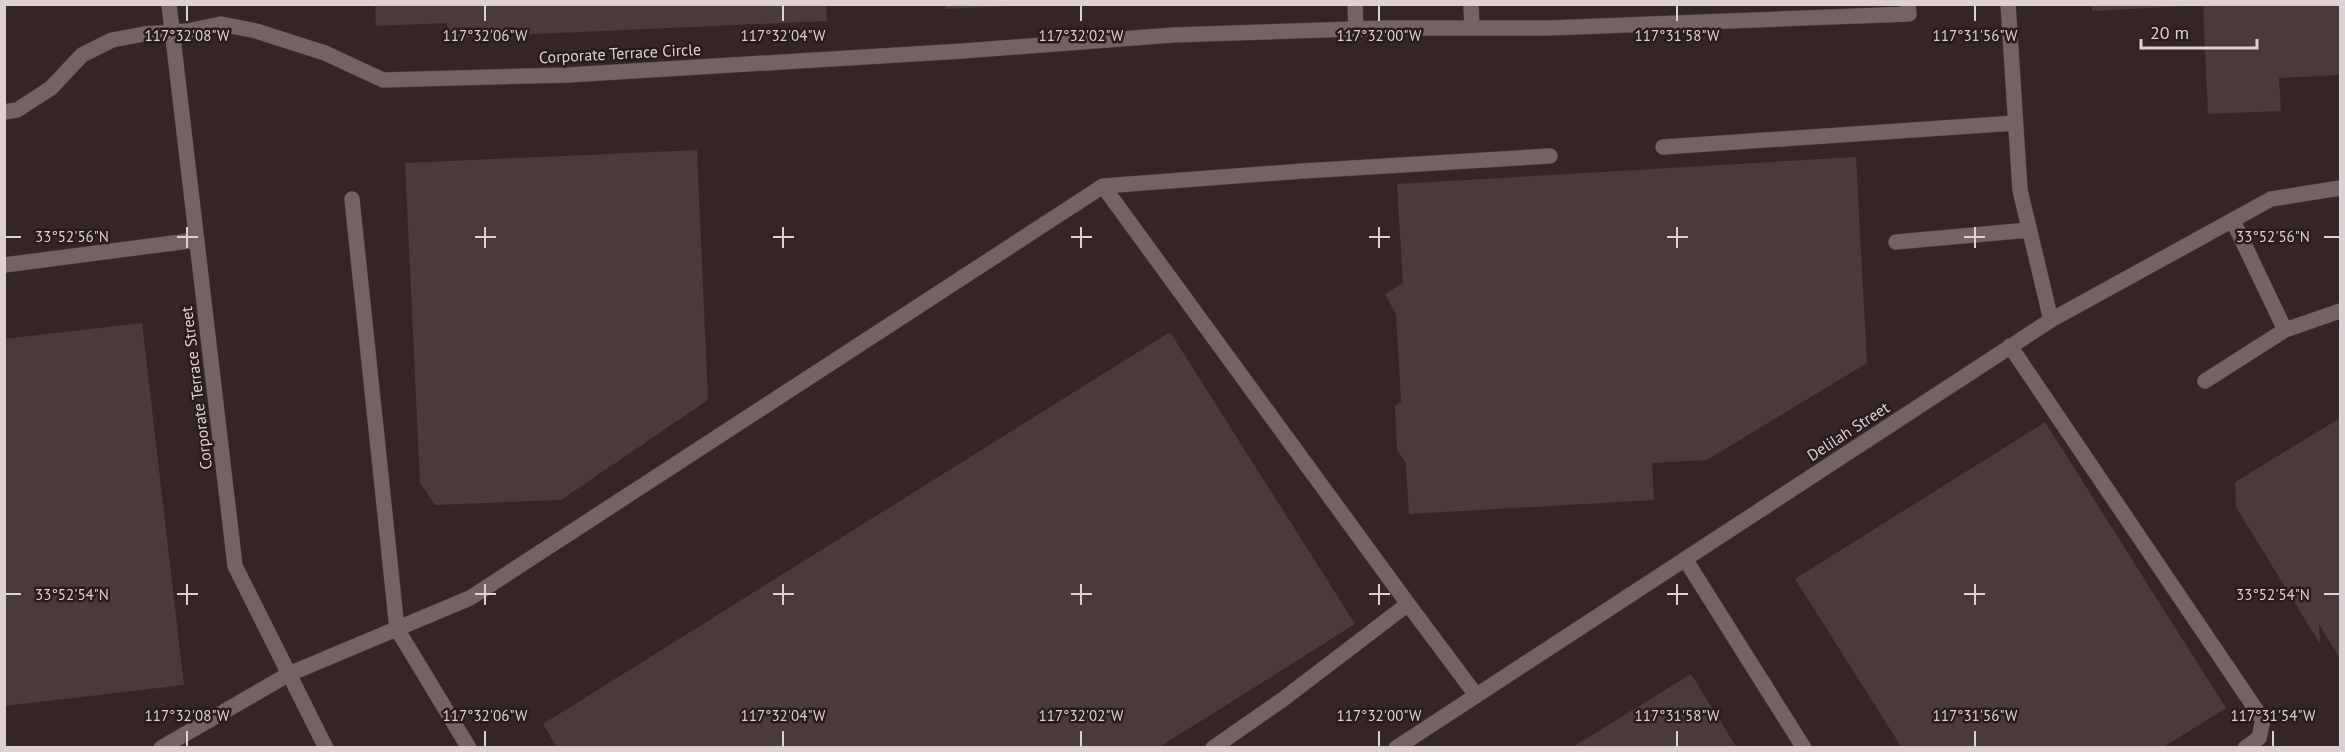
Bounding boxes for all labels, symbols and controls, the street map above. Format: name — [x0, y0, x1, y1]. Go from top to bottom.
scale bar — [2141, 12, 2256, 50]
text: 20 m — [2150, 21, 2189, 44]
text: 117°32'08"W — [145, 26, 230, 45]
text: 117°32'06"W — [443, 26, 528, 45]
text: 117°32'04"W — [741, 26, 826, 45]
text: 117°32'02"W — [1039, 26, 1124, 45]
text: 117°32'00"W — [1337, 26, 1422, 45]
text: 117°31'58"W — [1635, 26, 1720, 45]
text: 117°31'56"W — [1933, 26, 2018, 45]
street label: Corporate Terrace Circle — [538, 39, 702, 67]
text: 33°52'56"N — [35, 227, 109, 246]
text: 33°52'56"N — [2236, 227, 2310, 246]
street label: Corporate Terrace Street — [176, 305, 216, 471]
street label: Delilah Street — [1803, 397, 1893, 465]
text: 33°52'54"N — [35, 585, 109, 604]
text: 33°52'54"N — [2236, 585, 2310, 604]
text: 117°32'08"W — [145, 706, 230, 725]
text: 117°32'06"W — [443, 706, 528, 725]
text: 117°32'04"W — [741, 706, 826, 725]
text: 117°32'02"W — [1039, 706, 1124, 725]
text: 117°32'00"W — [1337, 706, 1422, 725]
text: 117°31'58"W — [1635, 706, 1720, 725]
text: 117°31'56"W — [1933, 706, 2018, 725]
text: 117°31'54"W — [2231, 706, 2316, 725]

